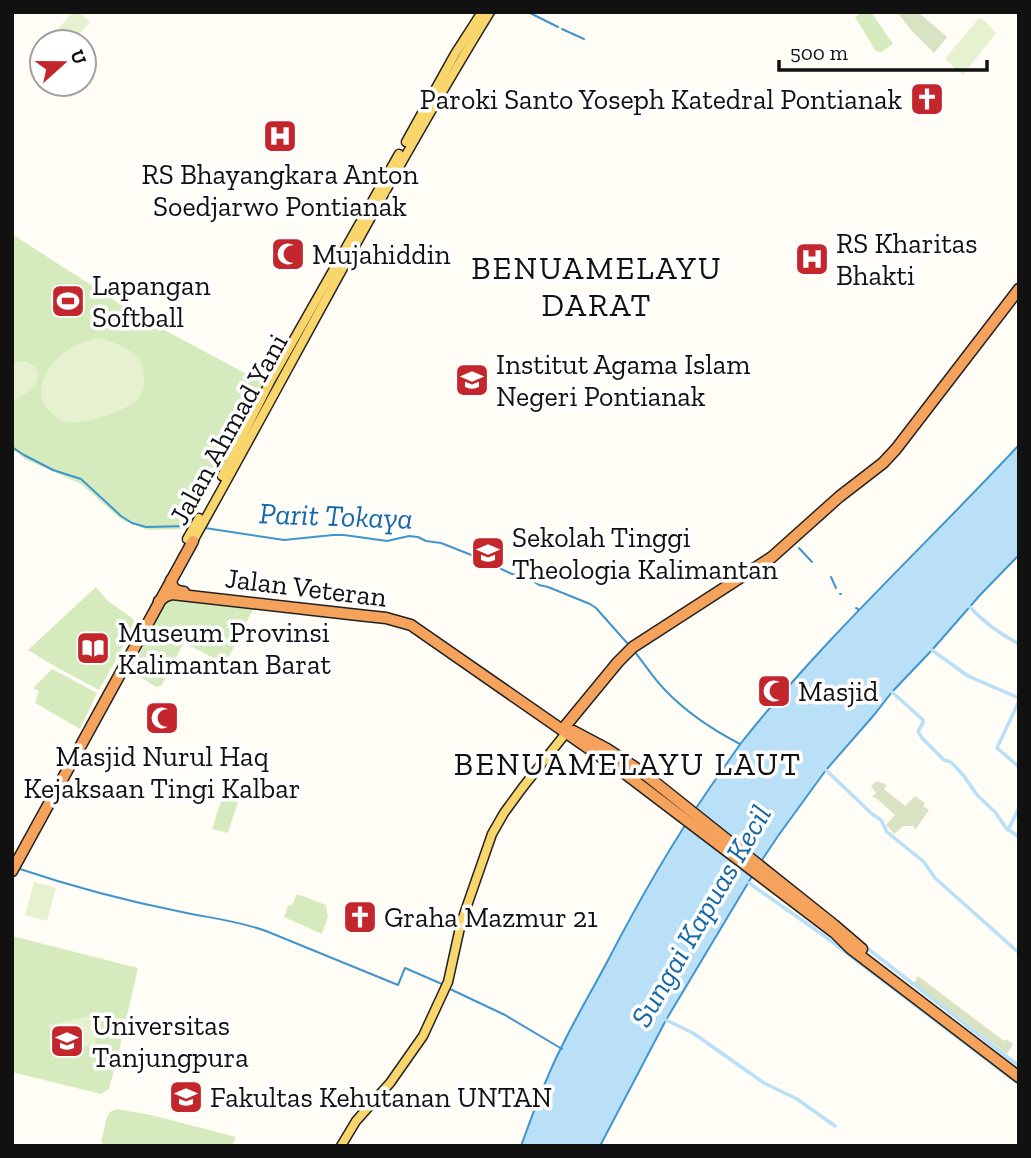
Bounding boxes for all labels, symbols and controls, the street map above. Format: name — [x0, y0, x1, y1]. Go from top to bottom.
north arrow — [28, 28, 98, 98]
scale bar — [779, 28, 987, 72]
text: 500 m — [790, 40, 848, 65]
text: U — [65, 47, 92, 68]
church icon: Paroki Santo Yoseph Katedral Pontianak — [908, 80, 946, 118]
place label: Paroki Santo Yoseph Katedral Pontianak — [420, 83, 902, 116]
hospital icon: RS Bhayangkara Anton Soedjarwo Pontianak — [261, 117, 299, 155]
place label: RS Bhayangkara Anton Soedjarwo Pontianak — [141, 158, 419, 223]
place label: RS Kharitas Bhakti — [836, 227, 978, 292]
mosque icon: Mujahiddin — [269, 235, 307, 273]
place label: Mujahiddin — [312, 238, 451, 271]
hospital icon: RS Kharitas Bhakti — [793, 240, 831, 278]
district label: BENUAMELAYU DARAT — [471, 249, 723, 324]
place label: Lapangan Softball — [92, 269, 211, 334]
sports icon: Lapangan Softball — [49, 282, 87, 320]
street label: Jalan Ahmad Yani — [162, 328, 295, 530]
place label: Institut Agama Islam Negeri Pontianak — [496, 348, 750, 413]
school or university icon: Institut Agama Islam Negeri Pontianak — [453, 361, 491, 399]
water label: Parit Tokaya — [259, 495, 413, 537]
place label: Sekolah Tinggi Theologia Kalimantan — [512, 521, 778, 586]
school or university icon: Sekolah Tinggi Theologia Kalimantan — [469, 534, 507, 572]
street label: Jalan Veteran — [223, 561, 388, 614]
place label: Museum Provinsi Kalimantan Barat — [118, 616, 332, 681]
library icon: Museum Provinsi Kalimantan Barat — [74, 629, 112, 667]
mosque icon: Masjid — [755, 672, 793, 710]
place label: Masjid — [798, 675, 878, 708]
mosque icon: Masjid Nurul Haq Kejaksaan Tingi Kalbar — [143, 699, 181, 737]
place label: Masjid Nurul Haq Kejaksaan Tingi Kalbar — [24, 740, 300, 805]
district label: BENUAMELAYU LAUT — [454, 745, 802, 783]
water label: Sungai Kapuas Kecil — [623, 799, 779, 1033]
church icon: Graha Mazmur 21 — [341, 898, 379, 936]
place label: Graha Mazmur 21 — [384, 901, 598, 934]
place label: Universitas Tanjungpura — [92, 1009, 249, 1074]
school or university icon: Universitas Tanjungpura — [48, 1022, 86, 1060]
school or university icon: Fakultas Kehutanan UNTAN — [167, 1078, 205, 1116]
place label: Fakultas Kehutanan UNTAN — [210, 1081, 552, 1114]

